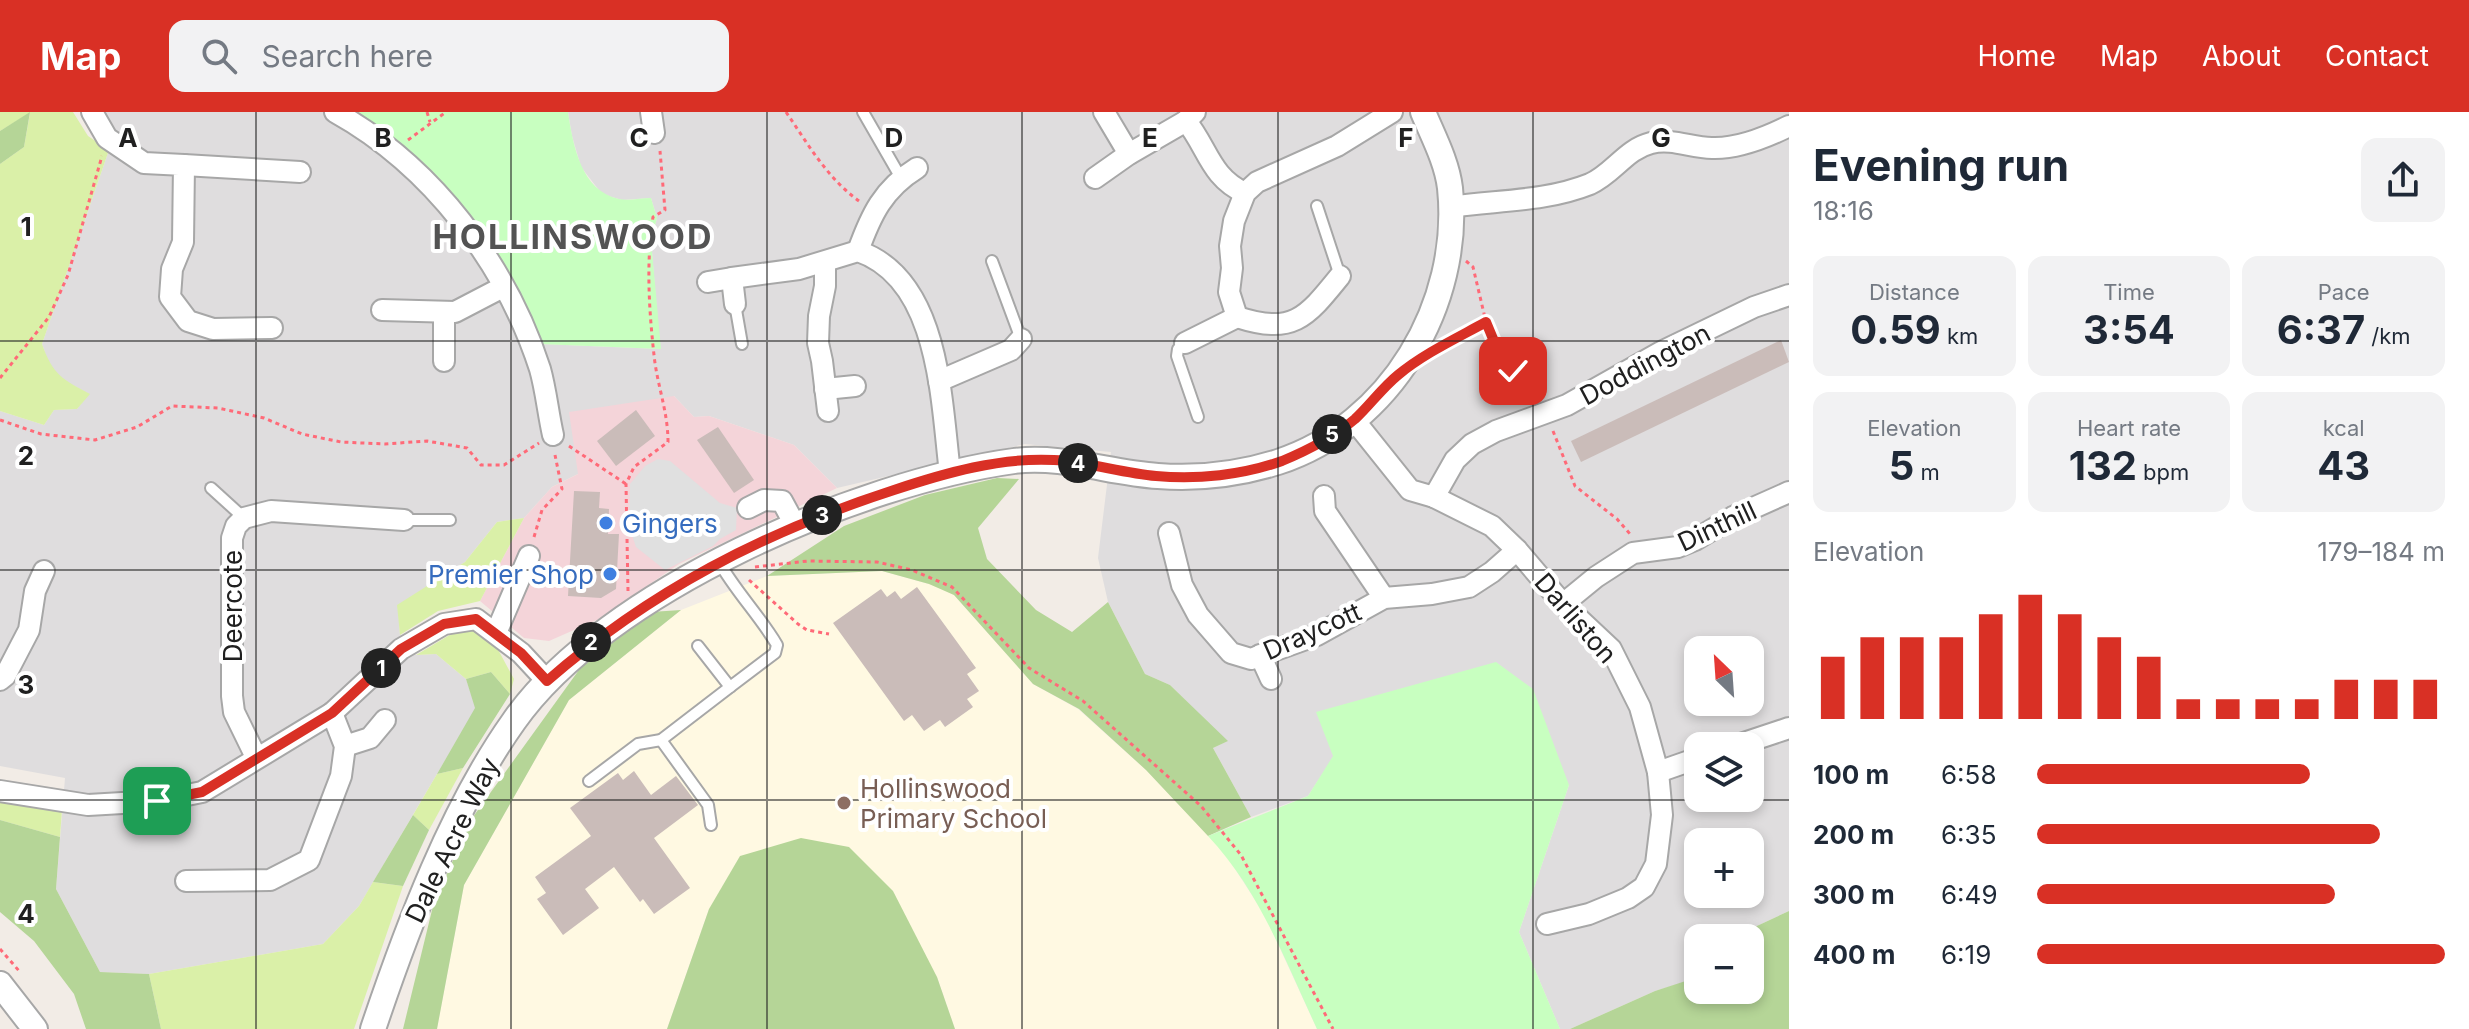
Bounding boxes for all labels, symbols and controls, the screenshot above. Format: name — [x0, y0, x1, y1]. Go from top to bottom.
search box — [169, 20, 729, 92]
text: Map — [40, 33, 121, 79]
icon: search — [197, 34, 241, 78]
text: Search here — [261, 38, 433, 74]
text: Home — [1977, 39, 2056, 73]
text: Map — [2100, 39, 2158, 73]
text: About — [2202, 39, 2281, 73]
text: Contact — [2325, 39, 2429, 73]
text: A — [118, 122, 138, 153]
text: B — [374, 122, 392, 153]
text: C — [629, 122, 649, 153]
text: D — [885, 122, 903, 153]
text: E — [1142, 122, 1158, 153]
text: F — [1398, 122, 1414, 153]
text: G — [1651, 122, 1671, 153]
text: Evening run — [1813, 138, 2069, 192]
button: share — [2361, 138, 2445, 222]
text: 18:16 — [1813, 195, 1874, 226]
text: 1 — [20, 211, 32, 242]
district label: HOLLINSWOOD — [432, 216, 714, 257]
text: Distance — [1869, 279, 1960, 305]
text: Time — [2103, 279, 2155, 305]
text: Pace — [2318, 279, 2370, 305]
text: 0.59 — [1850, 305, 1941, 354]
text: 3:54 — [2083, 305, 2175, 354]
text: 6:37 — [2277, 305, 2365, 354]
street label: Doddington — [1575, 317, 1715, 411]
text: km — [1941, 323, 1978, 349]
text: /km — [2365, 323, 2411, 349]
pin — [1479, 337, 1547, 405]
icon: check — [1491, 349, 1535, 393]
pin: 5 — [1312, 414, 1352, 454]
text: Elevation — [1867, 415, 1961, 441]
text: Heart rate — [2077, 415, 2181, 441]
text: kcal — [2323, 415, 2365, 441]
text: 5 — [1325, 421, 1339, 447]
text: 2 — [18, 440, 34, 471]
text: 5 — [1889, 441, 1914, 490]
text: 132 — [2069, 441, 2137, 490]
text: 43 — [2317, 441, 2370, 490]
pin: 4 — [1058, 443, 1098, 483]
text: 4 — [1071, 450, 1085, 476]
text: m — [1914, 459, 1940, 485]
text: bpm — [2137, 459, 2189, 485]
street label: Dinthill — [1673, 494, 1761, 558]
pin: 3 — [802, 495, 842, 535]
text: 3 — [815, 502, 829, 528]
place label: Gingers — [622, 508, 718, 539]
marker: Gingers — [597, 514, 615, 532]
text: Elevation — [1813, 536, 1924, 567]
text: 179–184 m — [2317, 536, 2445, 567]
street label: Deercote — [217, 550, 248, 662]
place label: Premier Shop — [428, 559, 594, 590]
marker: Premier Shop — [601, 565, 619, 583]
street label: Darliston — [1529, 567, 1623, 669]
street label: Draycott — [1258, 596, 1366, 666]
pin: 2 — [571, 622, 611, 662]
text: 2 — [584, 629, 598, 655]
north arrow — [1684, 636, 1764, 716]
map controls — [1684, 636, 1764, 1004]
pin: 1 — [361, 648, 401, 688]
text: 1 — [376, 655, 386, 681]
text: 3 — [18, 669, 34, 700]
button: layers — [1684, 732, 1764, 812]
street label: Dale Acre Way — [399, 752, 505, 928]
text: 100 m — [1813, 759, 1889, 790]
text: 6:58 — [1941, 759, 1997, 790]
pin — [123, 767, 191, 835]
place label: Hollinswood Primary School — [860, 773, 1047, 834]
icon: arrive — [135, 779, 179, 823]
marker: Hollinswood Primary School — [835, 794, 853, 812]
text: 200 m — [1813, 819, 1894, 850]
text: 6:35 — [1941, 819, 1996, 850]
button: + — [1684, 828, 1764, 908]
text: 300 m — [1813, 879, 1895, 910]
text: 6:49 — [1941, 879, 1998, 910]
text: 4 — [17, 898, 35, 929]
button: − — [1684, 924, 1764, 1004]
text: 400 m — [1813, 939, 1896, 970]
text: 6:19 — [1941, 939, 1991, 970]

